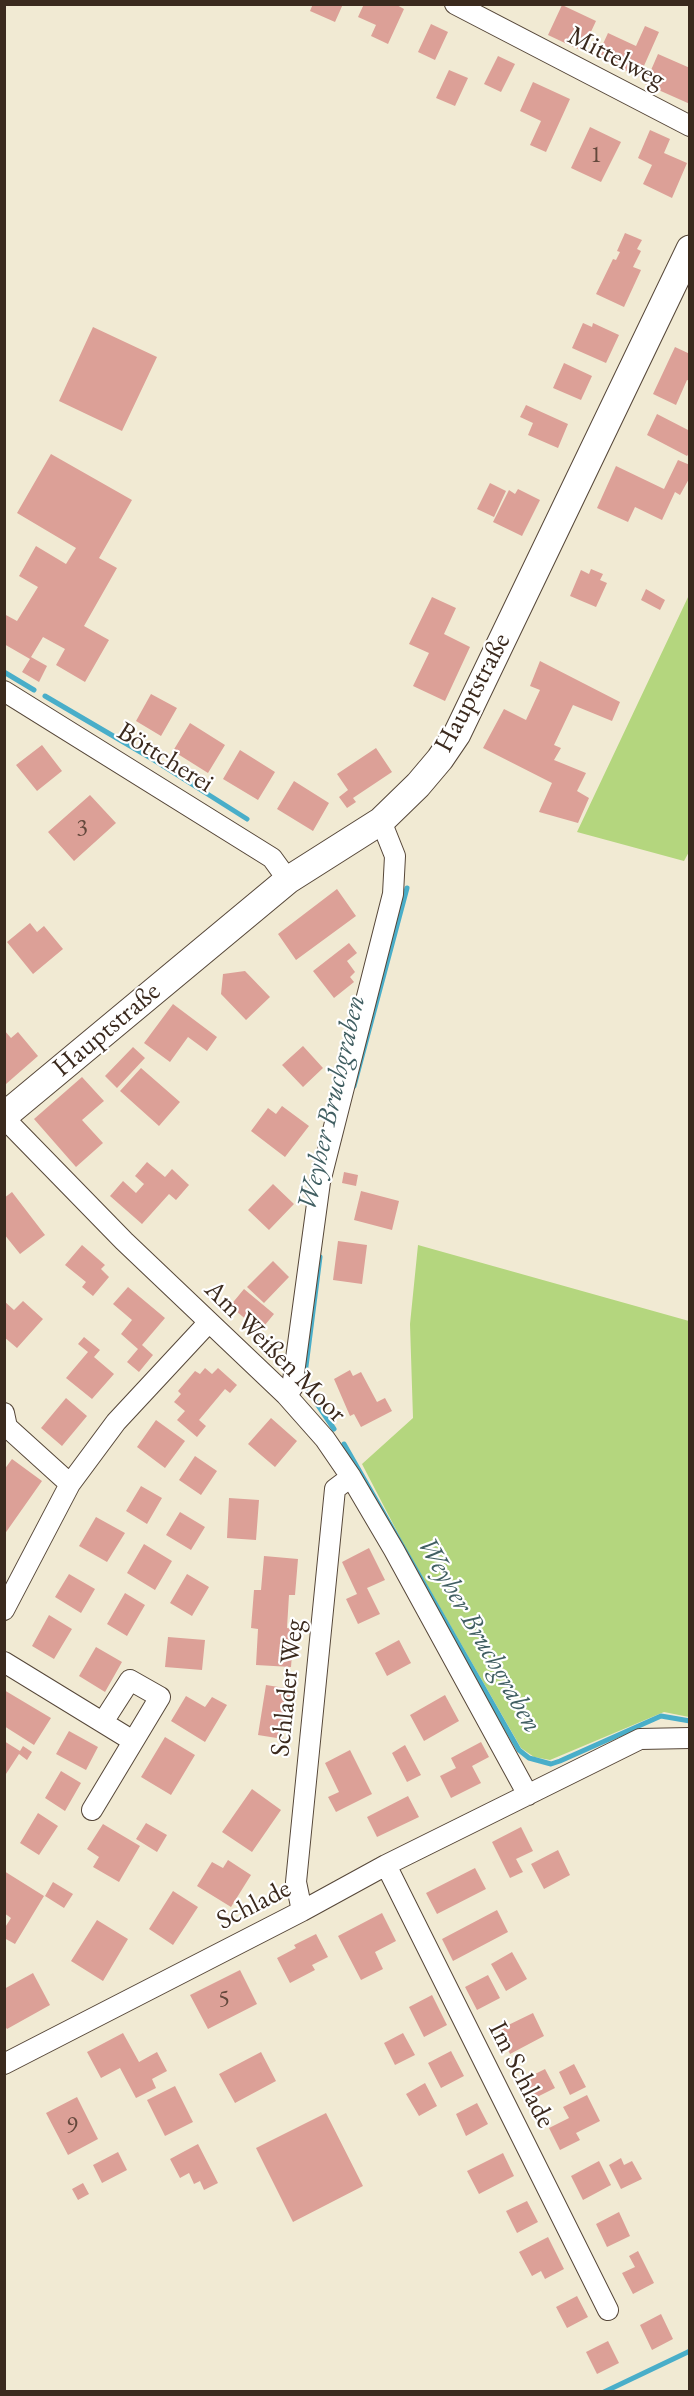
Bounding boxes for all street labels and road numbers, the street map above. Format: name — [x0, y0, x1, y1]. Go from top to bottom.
street label: Mittelweg — [562, 20, 670, 96]
street label: Hauptstraße — [428, 628, 518, 758]
street label: Böttcherei — [111, 716, 219, 800]
street label: Hauptstraße — [47, 976, 167, 1084]
street label: Am Weißen Moor — [197, 1274, 353, 1430]
street label: Schlader Weg — [265, 1618, 311, 1758]
street label: Schlade — [211, 1873, 297, 1937]
street label: Im Schlade — [481, 2017, 561, 2133]

